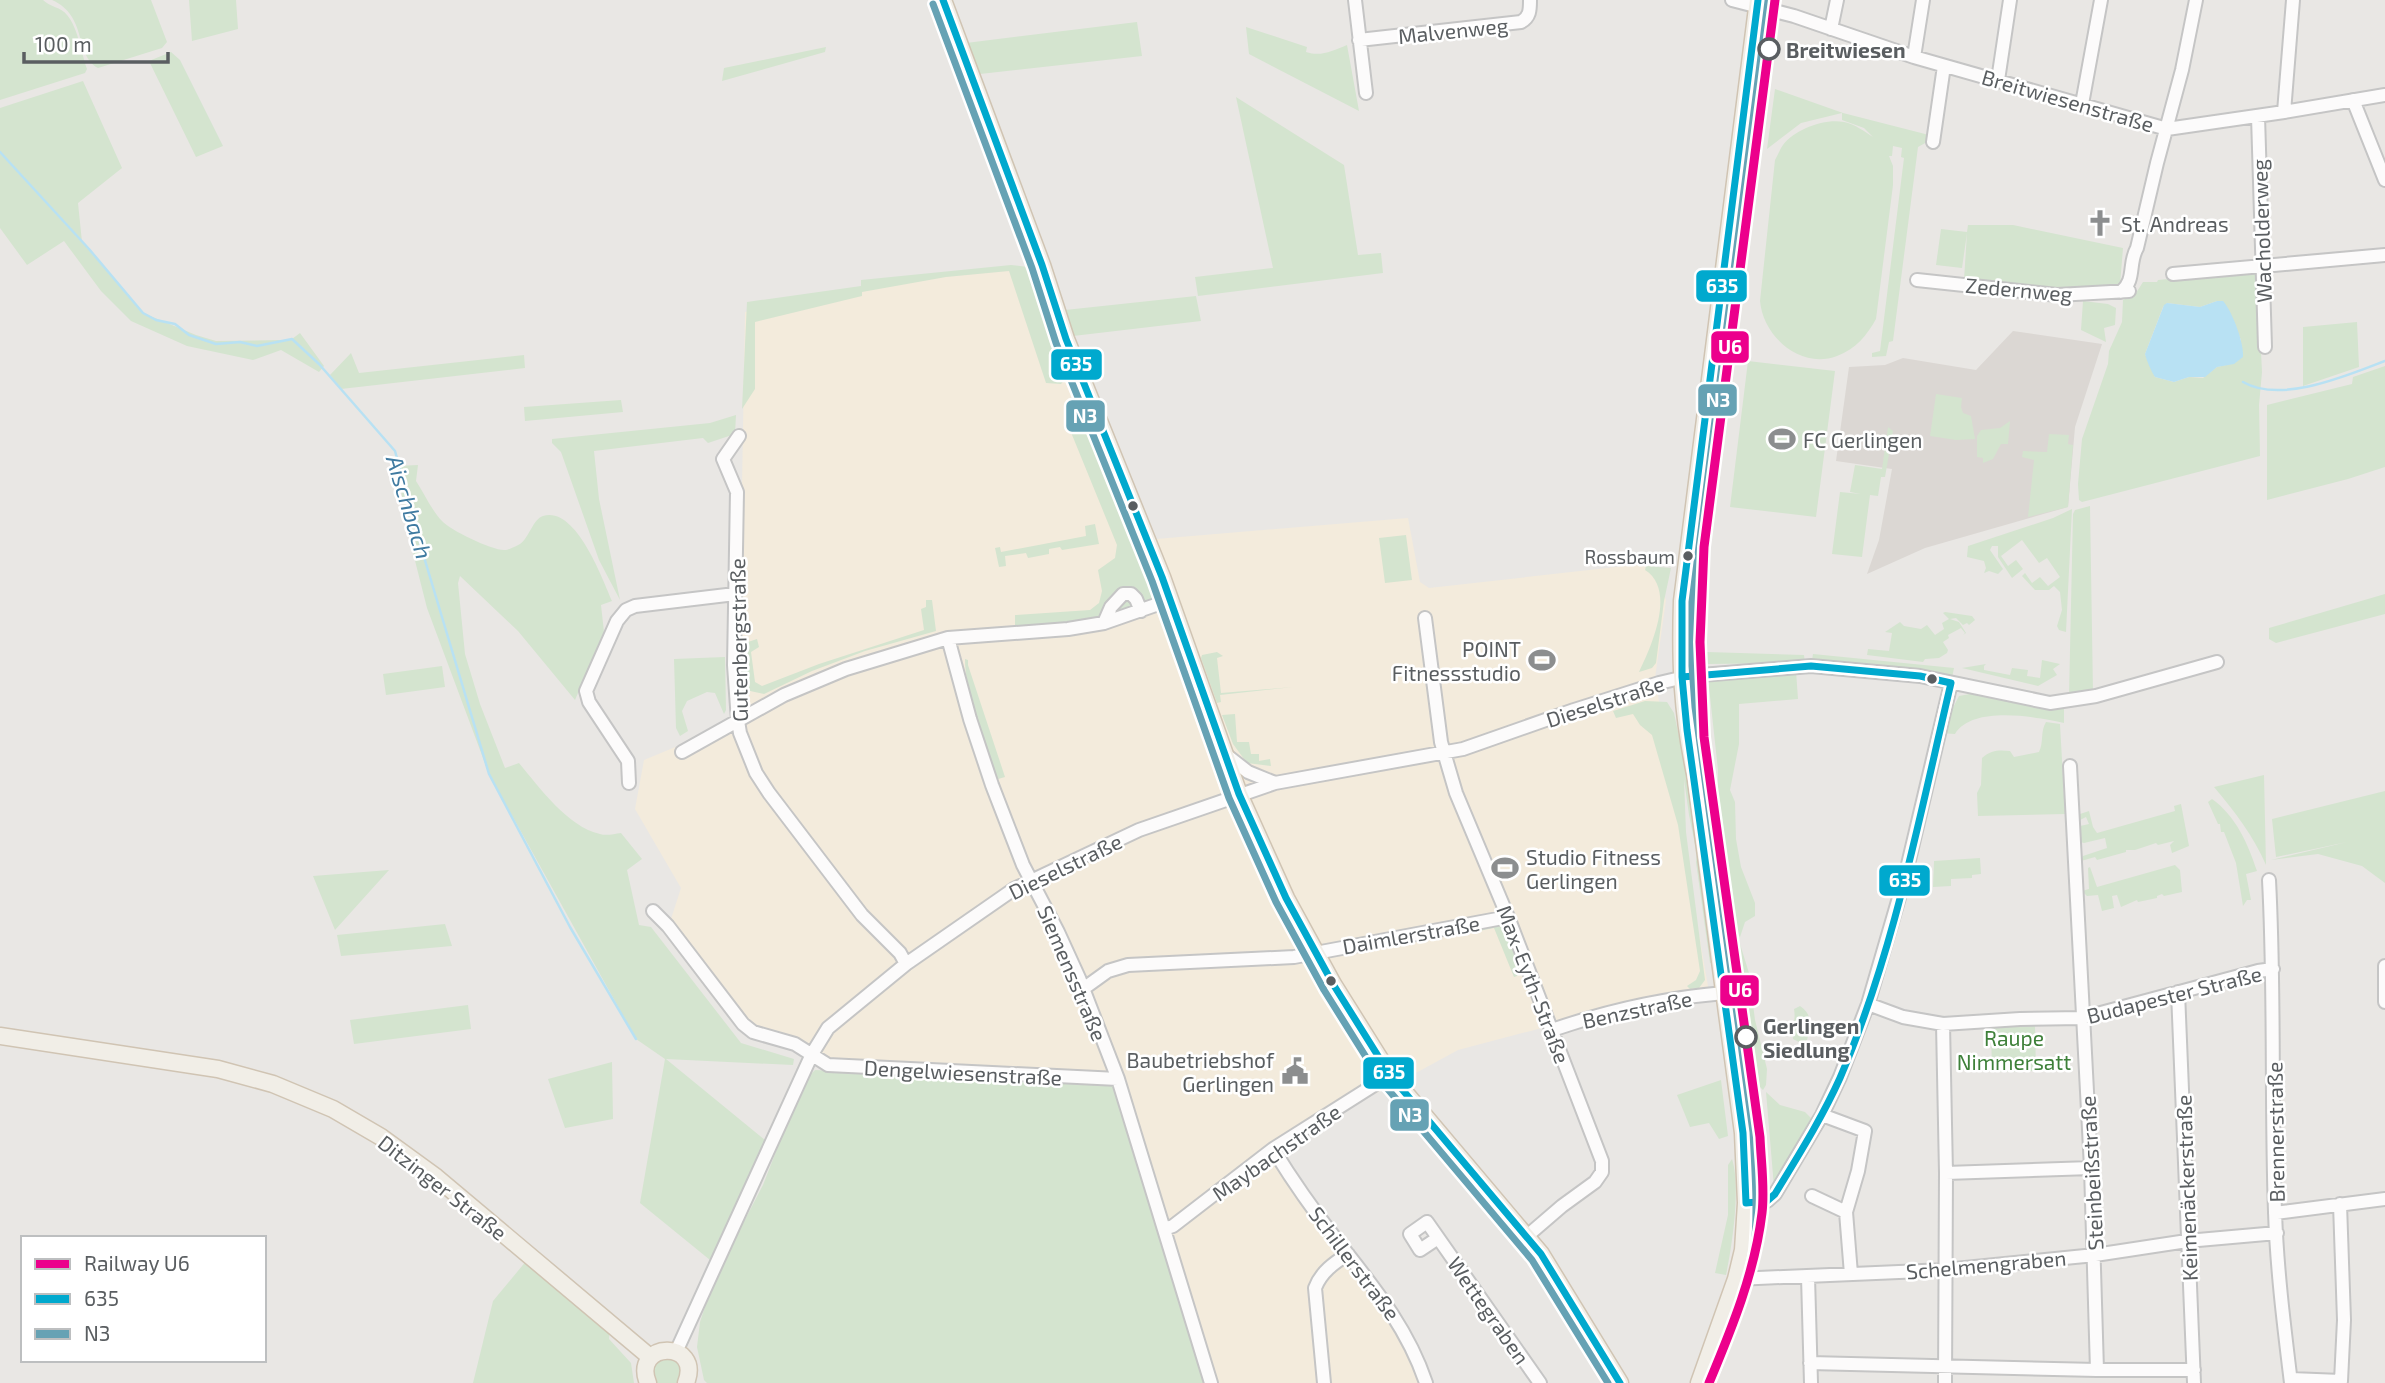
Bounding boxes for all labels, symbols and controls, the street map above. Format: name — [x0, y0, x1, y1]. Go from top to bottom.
street label: Malvenweg — [1397, 12, 1509, 48]
scale bar — [24, 21, 168, 65]
text: 100 m — [35, 31, 92, 56]
place label: Breitwiesen — [1786, 37, 1906, 62]
marker: Breitwiesen — [1758, 38, 1780, 60]
street label: Breitwiesenstraße — [1979, 63, 2157, 137]
street label: Wacholderweg — [2246, 158, 2276, 303]
church icon: St. Andreas — [2085, 208, 2115, 238]
place label: St. Andreas — [2121, 211, 2229, 236]
line badge: 635 — [1695, 269, 1748, 303]
street label: Zedernweg — [1964, 272, 2074, 306]
text: 635 — [1706, 274, 1738, 297]
line badge: U6 — [1710, 330, 1750, 364]
text: U6 — [1718, 335, 1742, 358]
line badge: 635 — [1050, 348, 1103, 381]
text: 635 — [1060, 352, 1092, 375]
line badge: N3 — [1697, 383, 1738, 417]
text: N3 — [1706, 388, 1730, 411]
line badge: N3 — [1065, 399, 1106, 433]
text: N3 — [1073, 404, 1097, 427]
sports icon: FC Gerlingen — [1767, 424, 1797, 454]
place label: FC Gerlingen — [1803, 427, 1922, 452]
water label: Aischbach — [381, 451, 439, 562]
unlabelled marker — [1126, 499, 1140, 513]
place label: Rossbaum — [1585, 545, 1675, 568]
marker: Rossbaum — [1681, 549, 1695, 563]
street label: Gutenbergstraße — [724, 558, 752, 722]
place label: POINT Fitnessstudio — [1392, 636, 1521, 685]
sports icon: POINT Fitnessstudio — [1527, 645, 1557, 675]
street label: Dieselstraße — [1543, 670, 1667, 732]
unlabelled marker — [1925, 672, 1939, 686]
street label: Dieselstraße — [1004, 828, 1126, 904]
place label: Studio Fitness Gerlingen — [1526, 844, 1661, 893]
sports icon: Studio Fitness Gerlingen — [1490, 853, 1520, 883]
line badge: 635 — [1878, 864, 1931, 897]
text: 635 — [1889, 868, 1921, 891]
street label: Siemensstraße — [1033, 901, 1113, 1045]
street label: Max-Eyth-Straße — [1492, 901, 1576, 1067]
street label: Daimlerstraße — [1340, 910, 1482, 958]
street label: Budapester Straße — [2084, 960, 2264, 1028]
unlabelled marker — [1324, 974, 1338, 988]
line badge: U6 — [1719, 974, 1760, 1007]
text: U6 — [1728, 978, 1752, 1001]
street label: Benzstraße — [1580, 985, 1694, 1033]
place label: Gerlingen Siedlung — [1763, 1013, 1859, 1062]
park label: Raupe Nimmersatt — [1957, 1025, 2071, 1074]
marker: Gerlingen Siedlung — [1735, 1026, 1757, 1048]
place label: Baubetriebshof Gerlingen — [1127, 1047, 1275, 1096]
street label: Dengelwiesenstraße — [863, 1054, 1063, 1090]
public building icon: Baubetriebshof Gerlingen — [1280, 1056, 1310, 1086]
line badge: 635 — [1362, 1056, 1415, 1090]
text: 635 — [1373, 1060, 1405, 1083]
street label: Brennerstraße — [2261, 1061, 2289, 1203]
street label: Keimenäckerstraße — [2170, 1094, 2202, 1282]
street label: Steinbeißstraße — [2074, 1095, 2108, 1251]
street label: Maybachstraße — [1207, 1098, 1345, 1206]
line badge: N3 — [1389, 1098, 1430, 1132]
text: N3 — [1398, 1103, 1422, 1126]
street label: Ditzinger Straße — [374, 1129, 512, 1245]
street label: Schillerstraße — [1304, 1201, 1406, 1325]
legend — [21, 1236, 266, 1362]
street label: Schelmengraben — [1905, 1245, 2067, 1283]
text: Railway U6 — [84, 1250, 190, 1275]
street label: Wettegraben — [1443, 1252, 1535, 1368]
text: 635 — [84, 1285, 119, 1310]
text: N3 — [84, 1320, 110, 1345]

